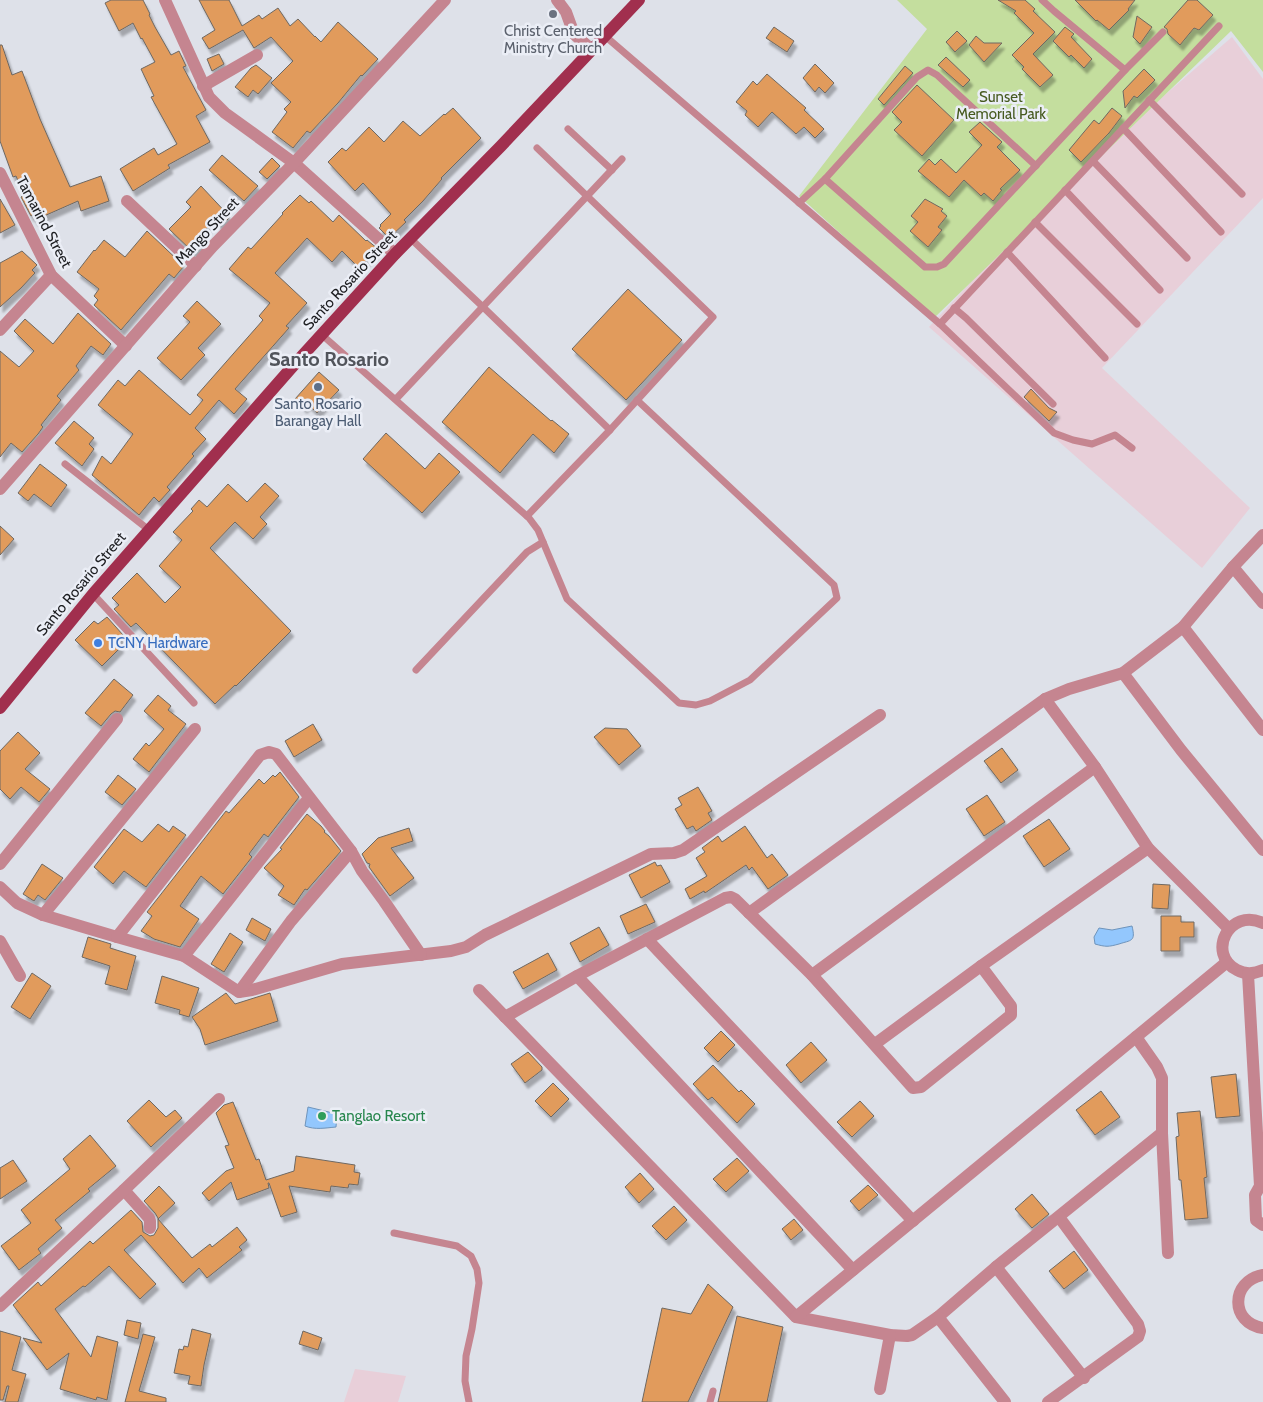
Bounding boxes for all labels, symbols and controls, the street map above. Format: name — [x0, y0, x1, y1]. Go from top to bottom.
marker: Christ Centered Ministry Church — [547, 8, 559, 20]
place label: Christ Centered Ministry Church — [504, 22, 602, 57]
park label: Sunset Memorial Park — [956, 88, 1046, 123]
street label: Tamarind Street — [12, 173, 76, 271]
street label: Mango Street — [171, 194, 243, 268]
street label: Santo Rosario Street — [299, 227, 401, 333]
district label: Santo Rosario — [269, 347, 389, 371]
marker: Santo Rosario Barangay Hall — [312, 381, 324, 393]
place label: Santo Rosario Barangay Hall — [274, 395, 362, 430]
street label: Santo Rosario Street — [33, 529, 129, 639]
place label: TCNY Hardware — [108, 634, 208, 652]
marker: TCNY Hardware — [92, 637, 104, 649]
place label: Tanglao Resort — [332, 1107, 425, 1125]
marker: Tanglao Resort — [316, 1110, 328, 1122]

